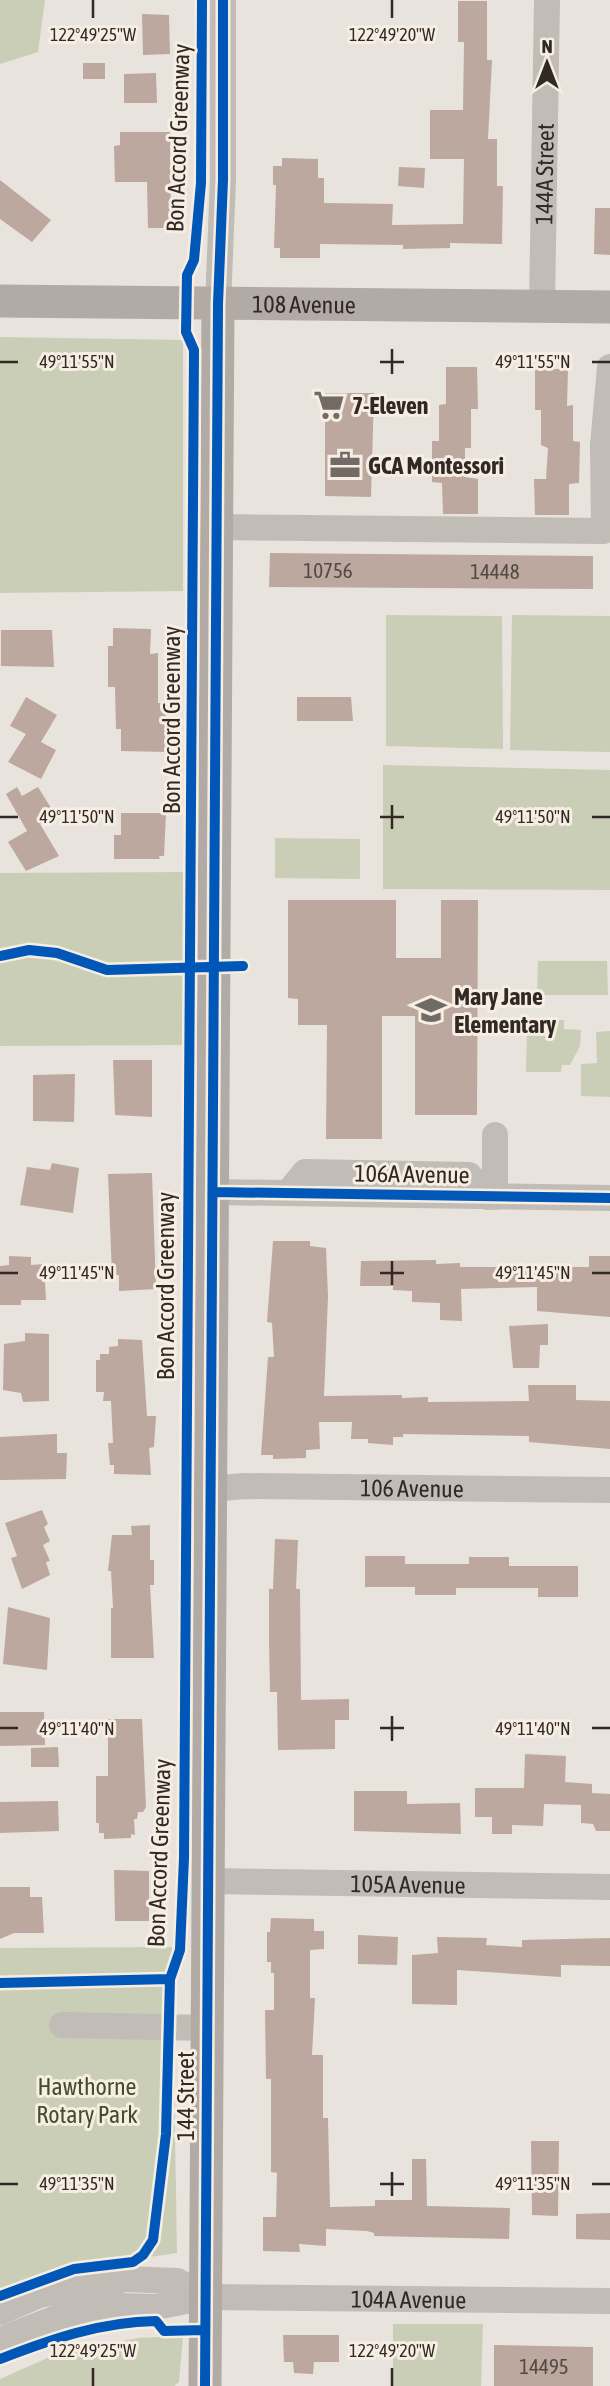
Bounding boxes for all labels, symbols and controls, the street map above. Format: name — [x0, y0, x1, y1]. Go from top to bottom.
text: 122°49'25"W — [50, 24, 136, 45]
text: 122°49'20"W — [349, 24, 435, 45]
north arrow — [512, 28, 582, 98]
text: N — [541, 35, 553, 57]
street label: Bon Accord Greenway — [161, 43, 195, 233]
street label: 144A Street — [530, 123, 558, 225]
street label: 108 Avenue — [252, 290, 356, 318]
text: 49°11'55"N — [39, 351, 115, 372]
text: 49°11'55"N — [495, 351, 571, 372]
supermarket icon: 7-Eleven — [312, 388, 346, 422]
place label: 7-Eleven — [352, 392, 428, 419]
office icon: GCA Montessori — [328, 448, 362, 482]
place label: GCA Montessori — [368, 452, 504, 479]
house number: 10756 — [303, 558, 353, 582]
house number: 14448 — [470, 559, 520, 583]
street label: Bon Accord Greenway — [158, 626, 185, 814]
text: 49°11'50"N — [39, 806, 115, 827]
text: 49°11'50"N — [495, 806, 571, 827]
place label: Mary Jane Elementary — [454, 983, 556, 1038]
school or university icon: Mary Jane Elementary — [414, 993, 448, 1027]
street label: 106A Avenue — [354, 1159, 470, 1189]
street label: Bon Accord Greenway — [152, 1192, 179, 1380]
text: 49°11'45"N — [39, 1262, 115, 1283]
text: 49°11'45"N — [495, 1262, 571, 1283]
street label: 106 Avenue — [360, 1474, 464, 1502]
text: 49°11'40"N — [39, 1718, 115, 1739]
text: 49°11'40"N — [495, 1718, 571, 1739]
street label: Bon Accord Greenway — [142, 1758, 176, 1948]
street label: 105A Avenue — [350, 1870, 466, 1898]
street label: 144 Street — [172, 2051, 199, 2141]
park label: Hawthorne Rotary Park — [36, 2073, 138, 2128]
text: 49°11'35"N — [39, 2173, 115, 2194]
text: 49°11'35"N — [495, 2173, 571, 2194]
street label: 104A Avenue — [351, 2285, 466, 2313]
text: 122°49'25"W — [50, 2340, 136, 2361]
text: 122°49'20"W — [349, 2340, 435, 2361]
house number: 14495 — [519, 2354, 569, 2378]

